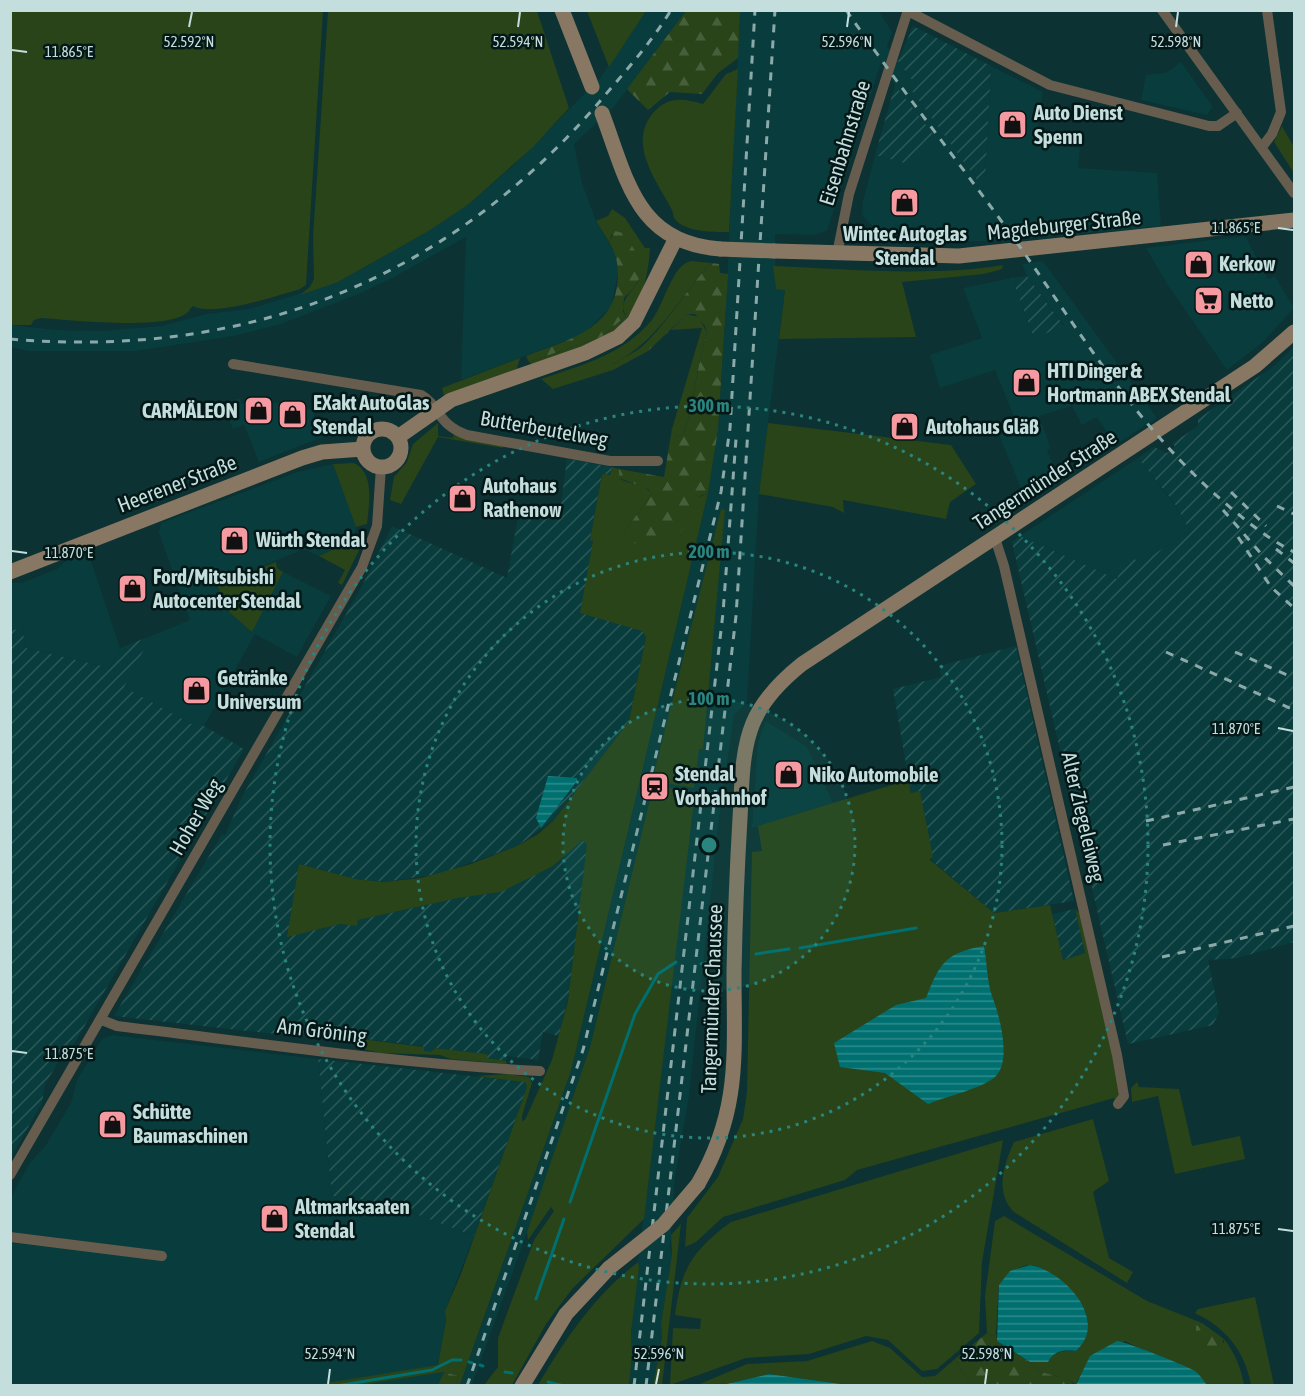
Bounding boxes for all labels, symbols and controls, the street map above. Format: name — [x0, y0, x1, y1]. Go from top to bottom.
text: 52.592°N — [164, 33, 214, 50]
text: 52.594°N — [493, 33, 543, 50]
text: 52.596°N — [822, 33, 872, 50]
text: 52.598°N — [1151, 33, 1201, 50]
text: 11.865°E — [45, 43, 94, 60]
street label: Eisenbahnstraße — [814, 77, 874, 208]
place label: Auto Dienst Spenn — [1033, 100, 1123, 148]
shop icon: Auto Dienst Spenn — [997, 109, 1029, 141]
shop icon: Wintec Autoglas Stendal — [889, 187, 921, 219]
street label: Magdeburger Straße — [986, 204, 1142, 244]
text: 11.865°E — [1212, 219, 1261, 236]
place label: Wintec Autoglas Stendal — [842, 221, 968, 269]
shop icon: Kerkow — [1182, 248, 1214, 280]
place label: Kerkow — [1219, 251, 1276, 275]
supermarket icon: Netto — [1193, 285, 1225, 317]
place label: Netto — [1230, 288, 1274, 312]
place label: HTI Dinger & Hortmann ABEX Stendal — [1047, 358, 1231, 406]
shop icon: HTI Dinger & Hortmann ABEX Stendal — [1010, 367, 1042, 399]
place label: EXakt AutoGlas Stendal — [313, 390, 430, 438]
shop icon: CARMÄLEON — [243, 395, 275, 427]
text: 300 m — [689, 395, 729, 416]
place label: CARMÄLEON — [142, 398, 238, 422]
shop icon: EXakt AutoGlas Stendal — [276, 399, 308, 431]
street label: Butterbeutelweg — [479, 405, 610, 451]
shop icon: Autohaus Gläß — [889, 411, 921, 443]
place label: Autohaus Gläß — [925, 414, 1039, 438]
street label: Tangermünder Straße — [968, 424, 1121, 534]
street label: Heerener Straße — [114, 449, 240, 517]
place label: Autohaus Rathenow — [482, 473, 562, 521]
shop icon: Autohaus Rathenow — [446, 482, 478, 514]
shop icon: Würth Stendal — [219, 524, 251, 556]
place label: Würth Stendal — [255, 527, 366, 551]
text: 200 m — [689, 541, 729, 562]
text: 11.870°E — [45, 544, 94, 561]
place label: Ford/Mitsubishi Autocenter Stendal — [152, 564, 301, 612]
shop icon: Ford/Mitsubishi Autocenter Stendal — [116, 573, 148, 605]
place label: Getränke Universum — [217, 665, 301, 713]
shop icon: Getränke Universum — [180, 674, 212, 706]
text: 100 m — [689, 688, 729, 709]
text: 11.870°E — [1212, 720, 1261, 737]
street label: Alter Ziegeleiweg — [1057, 749, 1111, 884]
shop icon: Niko Automobile — [772, 759, 804, 791]
place label: Stendal Vorbahnhof — [674, 761, 767, 809]
place label: Niko Automobile — [809, 762, 939, 786]
station icon: Stendal Vorbahnhof — [638, 770, 670, 802]
street label: Hoher Weg — [164, 774, 227, 859]
centre of rings — [699, 835, 719, 855]
street label: Tangermünder Chaussee — [696, 904, 726, 1094]
street label: Am Gröning — [276, 1013, 368, 1047]
text: 11.875°E — [45, 1045, 94, 1062]
place label: Schütte Baumaschinen — [133, 1099, 248, 1147]
shop icon: Schütte Baumaschinen — [96, 1108, 128, 1140]
place label: Altmarksaaten Stendal — [294, 1194, 410, 1242]
shop icon: Altmarksaaten Stendal — [258, 1203, 290, 1235]
text: 11.875°E — [1212, 1220, 1261, 1237]
text: 52.594°N — [305, 1345, 355, 1362]
text: 52.596°N — [634, 1345, 684, 1362]
text: 52.598°N — [962, 1345, 1012, 1362]

